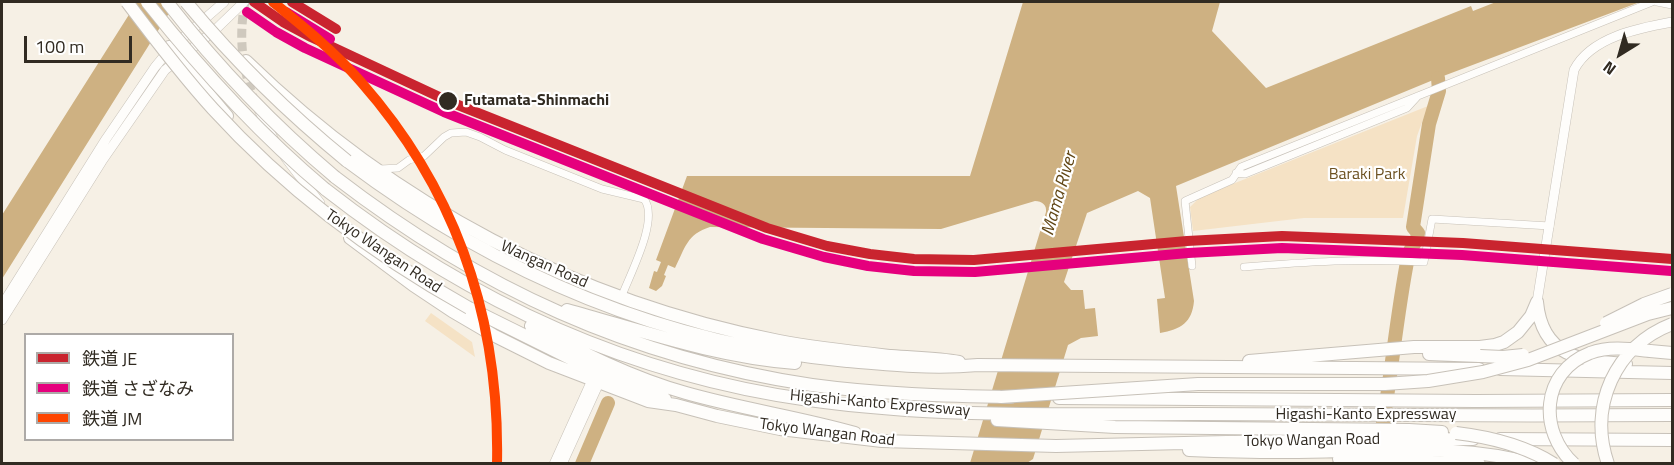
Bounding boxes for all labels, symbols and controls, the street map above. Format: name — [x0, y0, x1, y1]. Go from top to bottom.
scale bar — [27, 24, 135, 62]
north arrow — [1590, 24, 1650, 84]
text: 100 m — [35, 33, 84, 60]
text: N — [1598, 55, 1621, 81]
marker: Futamata-Shinmachi — [437, 90, 459, 112]
place label: Futamata-Shinmachi — [464, 91, 609, 111]
water label: Mama River — [1038, 150, 1082, 238]
park label: Baraki Park — [1329, 165, 1405, 185]
street label: Tokyo Wangan Road — [321, 206, 445, 298]
street label: Wangan Road — [497, 237, 591, 293]
legend — [24, 333, 234, 441]
text: 鉄道 JE — [82, 345, 137, 372]
text: 鉄道 さざなみ — [82, 375, 194, 402]
street label: Higashi-Kanto Expressway — [789, 387, 971, 421]
text: 鉄道 JM — [82, 405, 142, 432]
street label: Higashi-Kanto Expressway — [1276, 405, 1456, 425]
street label: Tokyo Wangan Road — [758, 415, 896, 451]
street label: Tokyo Wangan Road — [1244, 430, 1380, 452]

